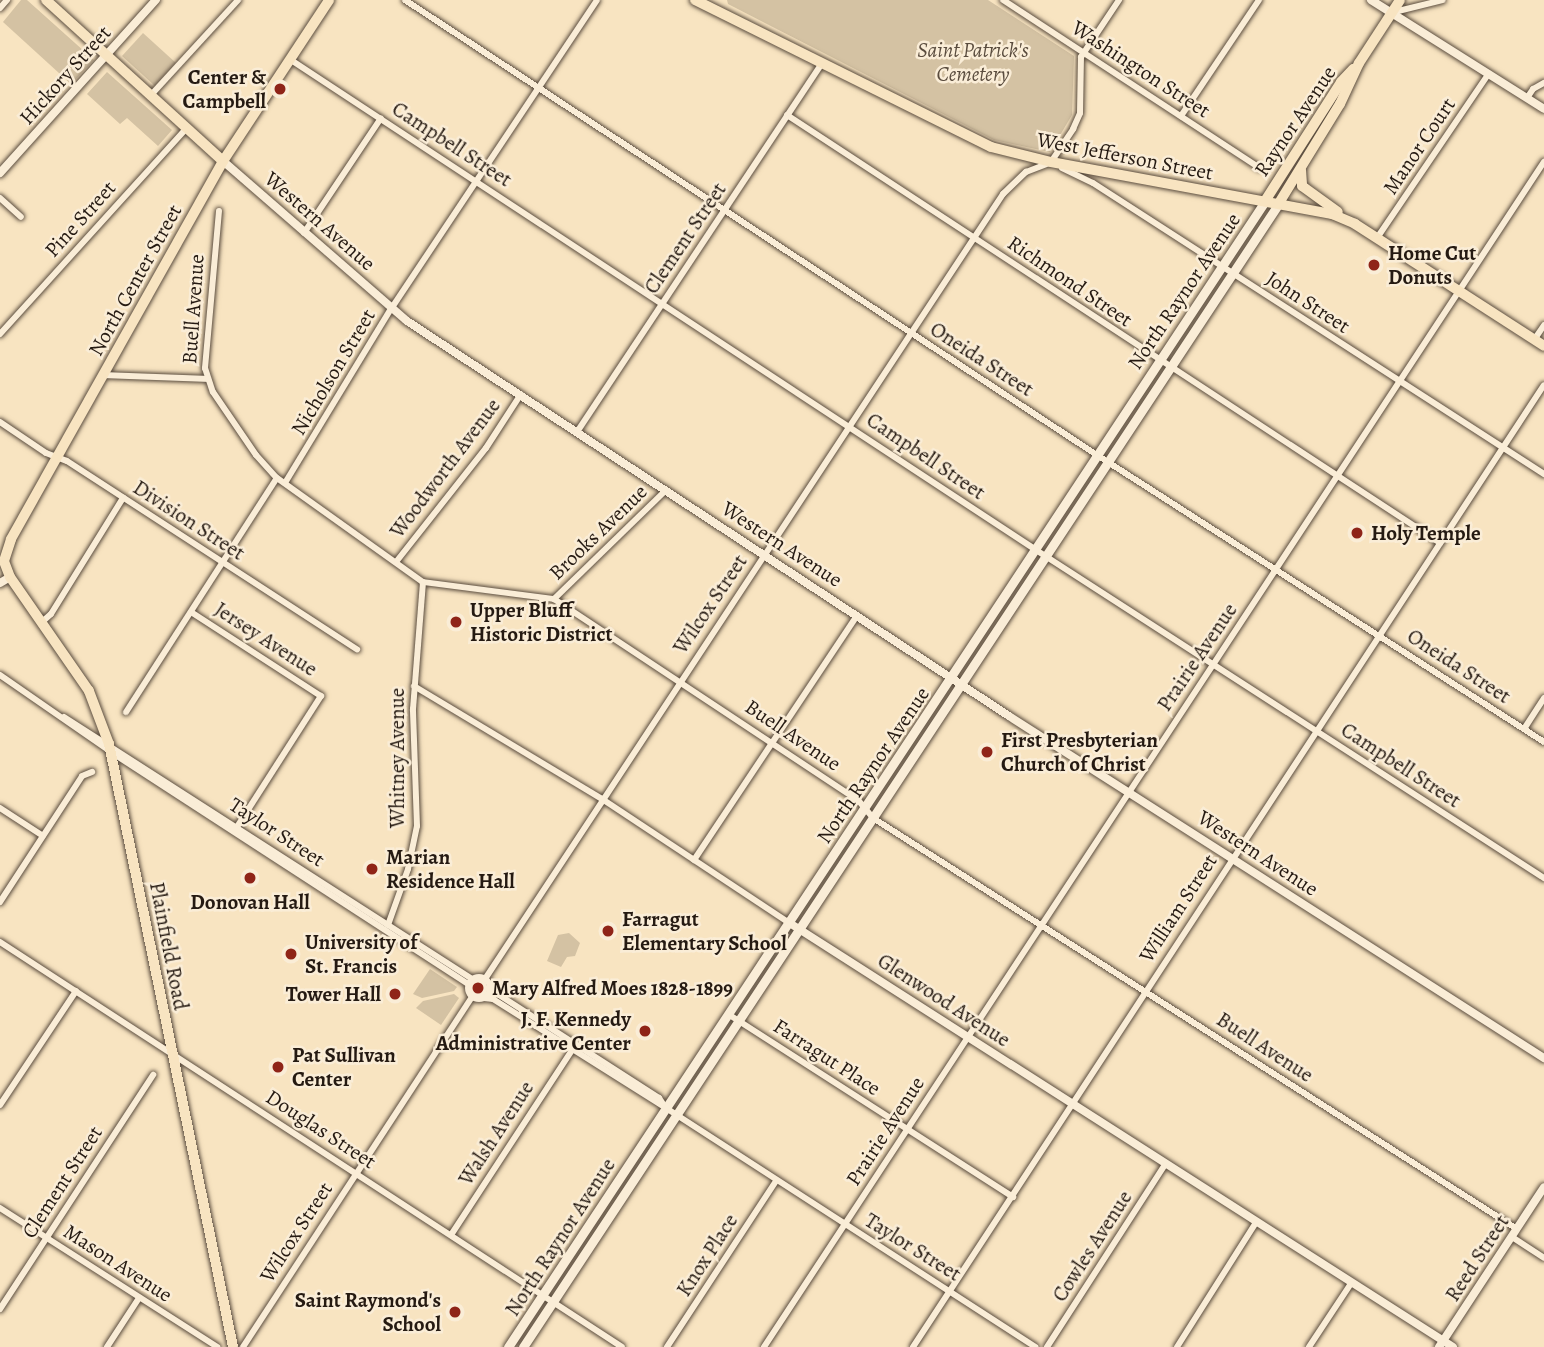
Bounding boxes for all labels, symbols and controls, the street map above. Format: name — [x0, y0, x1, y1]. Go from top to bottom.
street label: Washington Street — [1067, 15, 1215, 123]
street label: Hickory Street — [14, 20, 116, 130]
park label: Saint Patrick's Cemetery — [917, 37, 1029, 87]
street label: Raynor Avenue — [1249, 61, 1341, 181]
place label: Center & Campbell — [183, 64, 266, 114]
marker: Center & Campbell — [272, 81, 288, 97]
street label: Manor Court — [1378, 93, 1460, 199]
street label: Campbell Street — [387, 96, 517, 192]
street label: West Jefferson Street — [1035, 127, 1215, 185]
street label: Western Avenue — [259, 166, 381, 276]
street label: Pine Street — [39, 176, 121, 262]
street label: Clement Street — [639, 178, 731, 298]
street label: North Center Street — [83, 200, 187, 360]
street label: North Raynor Avenue — [1122, 208, 1246, 374]
street label: Richmond Street — [1003, 230, 1137, 332]
place label: Home Cut Donuts — [1388, 240, 1476, 290]
street label: Buell Avenue — [177, 253, 209, 365]
marker: Home Cut Donuts — [1366, 257, 1382, 273]
street label: John Street — [1261, 266, 1355, 338]
street label: Nicholson Street — [285, 304, 381, 440]
street label: Oneida Street — [926, 316, 1038, 402]
street label: Woodworth Avenue — [384, 393, 506, 543]
street label: Campbell Street — [862, 407, 990, 505]
street label: Division Street — [128, 475, 250, 565]
street label: Brooks Avenue — [544, 479, 652, 585]
street label: Western Avenue — [717, 496, 847, 592]
place label: Holy Temple — [1371, 520, 1481, 546]
marker: Holy Temple — [1349, 525, 1365, 541]
street label: Wilcox Street — [668, 550, 752, 658]
street label: Jersey Avenue — [210, 596, 322, 682]
place label: Upper Bluff Historic District — [470, 597, 612, 647]
street label: Prairie Avenue — [1152, 598, 1242, 716]
marker: Upper Bluff Historic District — [448, 614, 464, 630]
street label: Oneida Street — [1403, 623, 1515, 709]
street label: North Raynor Avenue — [811, 682, 935, 848]
street label: Whitney Avenue — [384, 688, 410, 828]
street label: Buell Avenue — [740, 694, 846, 776]
street label: Campbell Street — [1336, 717, 1466, 813]
place label: First Presbyterian Church of Christ — [1001, 727, 1158, 777]
marker: First Presbyterian Church of Christ — [979, 744, 995, 760]
street label: Taylor Street — [225, 792, 329, 872]
street label: Western Avenue — [1193, 805, 1323, 901]
place label: Marian Residence Hall — [386, 844, 515, 894]
street label: William Street — [1134, 849, 1222, 967]
marker: Marian Residence Hall — [364, 861, 380, 877]
marker: Donovan Hall — [242, 870, 258, 886]
street label: Plainfield Road — [144, 880, 194, 1012]
place label: Donovan Hall — [190, 889, 310, 915]
place label: Farragut Elementary School — [622, 906, 787, 956]
marker: Farragut Elementary School — [600, 923, 616, 939]
place label: University of St. Francis — [305, 929, 417, 979]
marker: University of St. Francis — [283, 946, 299, 962]
street label: Glenwood Avenue — [873, 948, 1015, 1052]
place label: Mary Alfred Moes 1828-1899 — [492, 975, 733, 1001]
marker: Mary Alfred Moes 1828-1899 — [470, 980, 486, 996]
place label: Tower Hall — [286, 981, 381, 1007]
marker: Tower Hall — [387, 986, 403, 1002]
place label: J. F. Kennedy Administrative Center — [436, 1006, 631, 1056]
street label: Buell Avenue — [1212, 1006, 1318, 1088]
street label: Farragut Place — [769, 1013, 885, 1101]
marker: J. F. Kennedy Administrative Center — [637, 1023, 653, 1039]
place label: Pat Sullivan Center — [292, 1042, 396, 1092]
marker: Pat Sullivan Center — [270, 1059, 286, 1075]
street label: Prairie Avenue — [840, 1072, 930, 1190]
street label: Walsh Avenue — [453, 1076, 539, 1190]
street label: Douglas Street — [261, 1084, 381, 1174]
street label: Clement Street — [16, 1121, 108, 1243]
street label: North Raynor Avenue — [500, 1153, 620, 1321]
street label: Wilcox Street — [254, 1177, 338, 1287]
street label: Cowles Avenue — [1047, 1186, 1137, 1306]
street label: Taylor Street — [860, 1208, 966, 1286]
street label: Knox Place — [671, 1209, 743, 1301]
street label: Reed Street — [1440, 1210, 1514, 1306]
street label: Mason Avenue — [59, 1219, 177, 1307]
place label: Saint Raymond's School — [295, 1287, 441, 1337]
marker: Saint Raymond's School — [447, 1304, 463, 1320]

